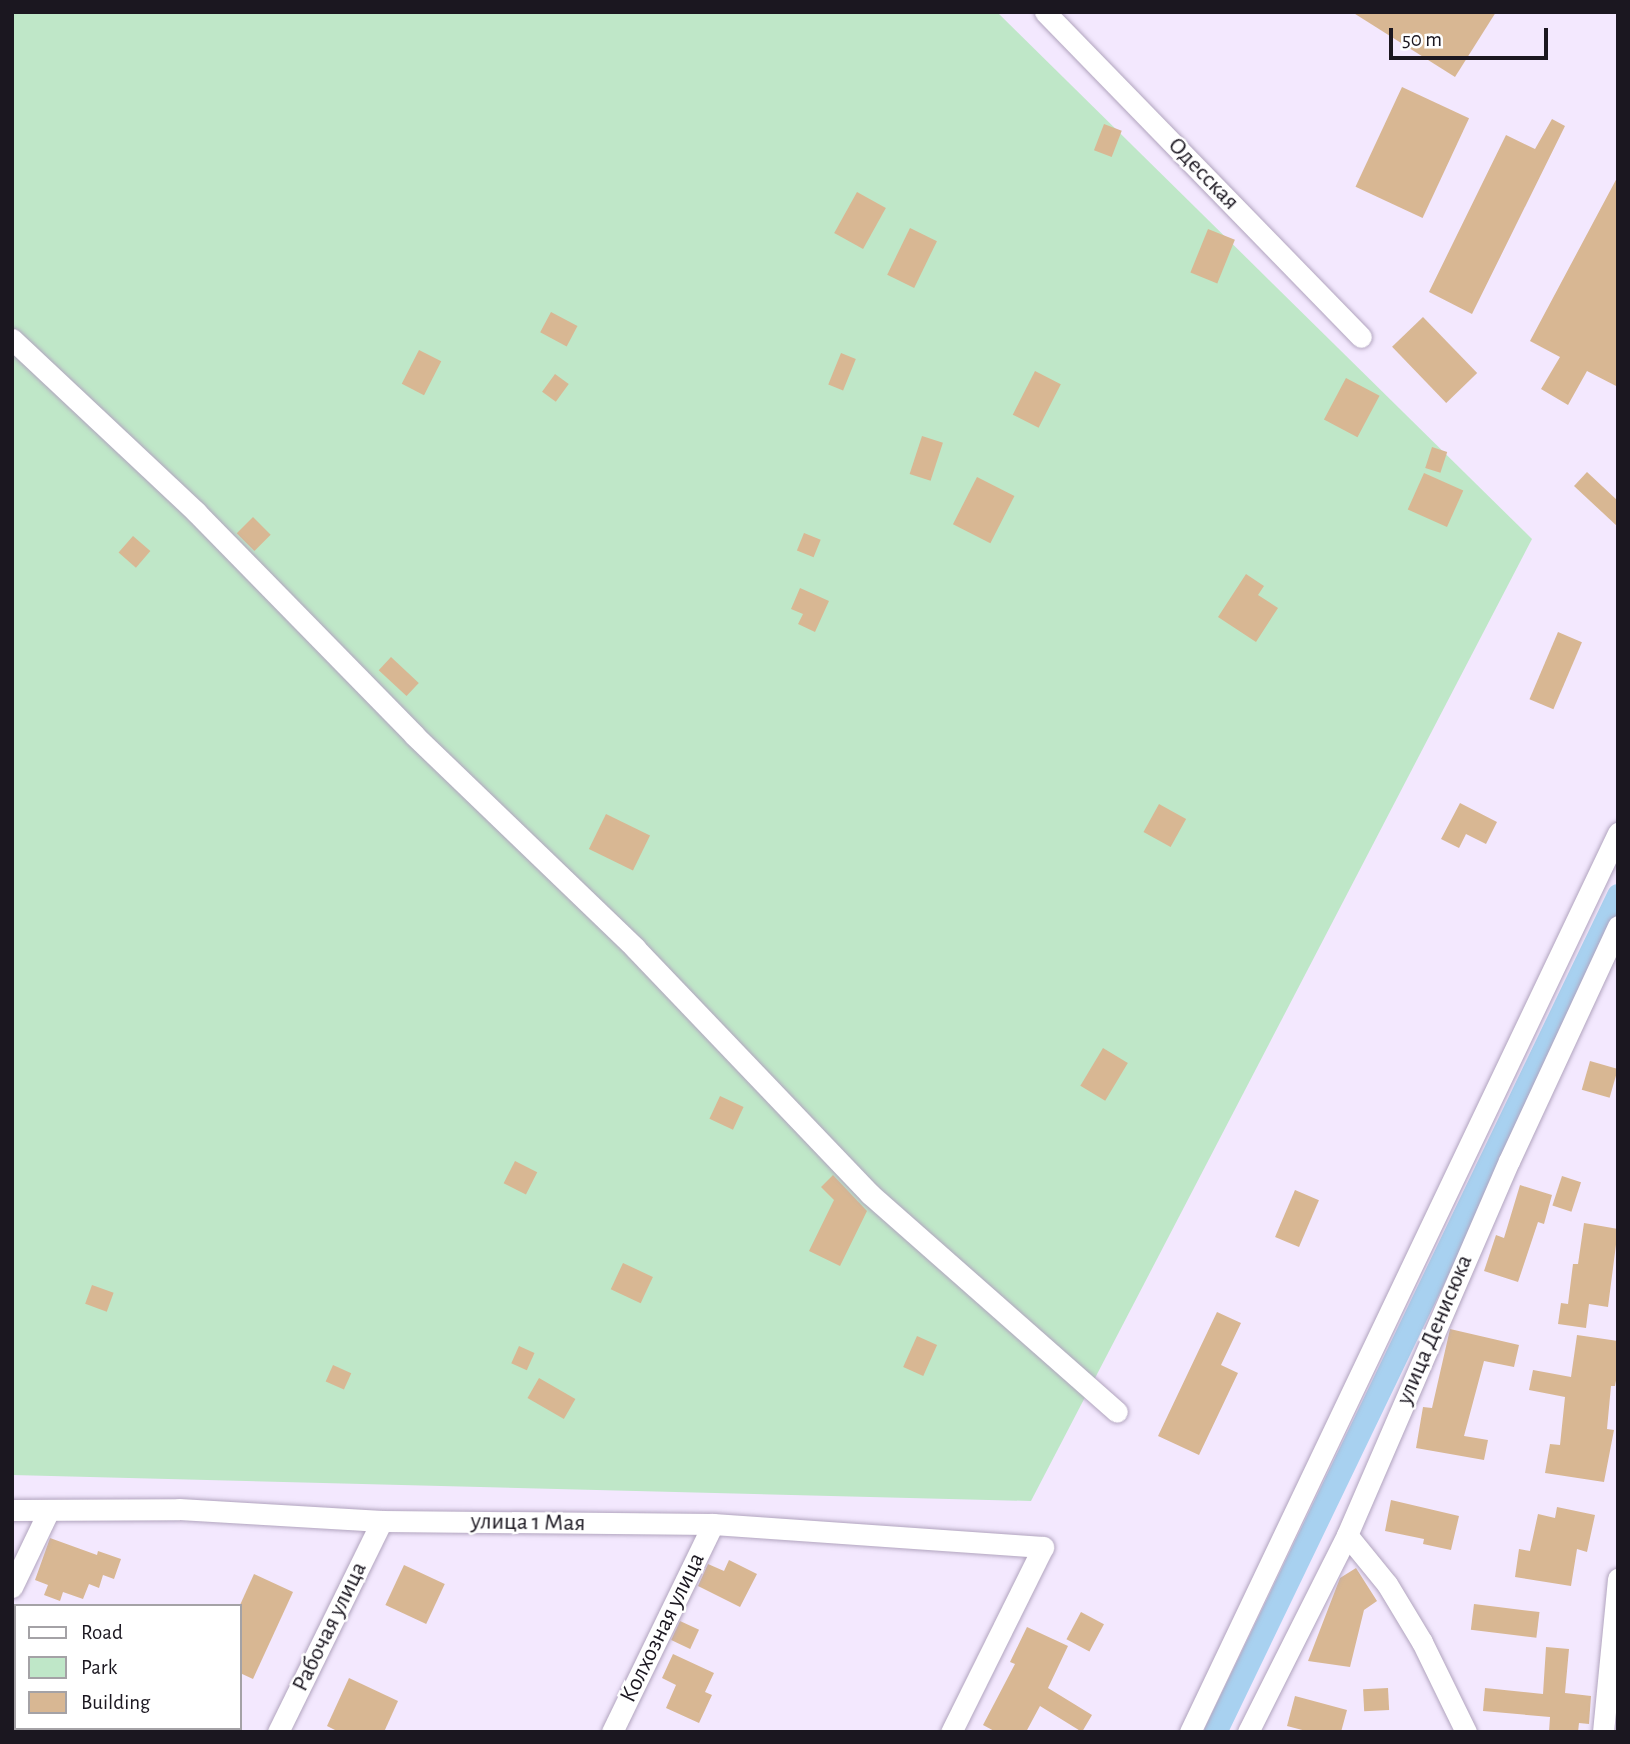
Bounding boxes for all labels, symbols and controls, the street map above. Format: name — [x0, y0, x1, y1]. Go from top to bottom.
scale bar — [1392, 14, 1551, 58]
text: 50 m — [1402, 29, 1442, 50]
street label: Одесская — [1161, 131, 1245, 217]
street label: улица Денисюка — [1391, 1251, 1479, 1409]
street label: улица 1 Мая — [470, 1508, 586, 1538]
street label: Колхозная улица — [614, 1548, 712, 1708]
street label: Рабочая улица — [286, 1557, 374, 1697]
legend — [14, 1604, 242, 1730]
text: Road — [81, 1622, 123, 1643]
text: Park — [81, 1657, 117, 1678]
text: Building — [81, 1692, 150, 1713]

